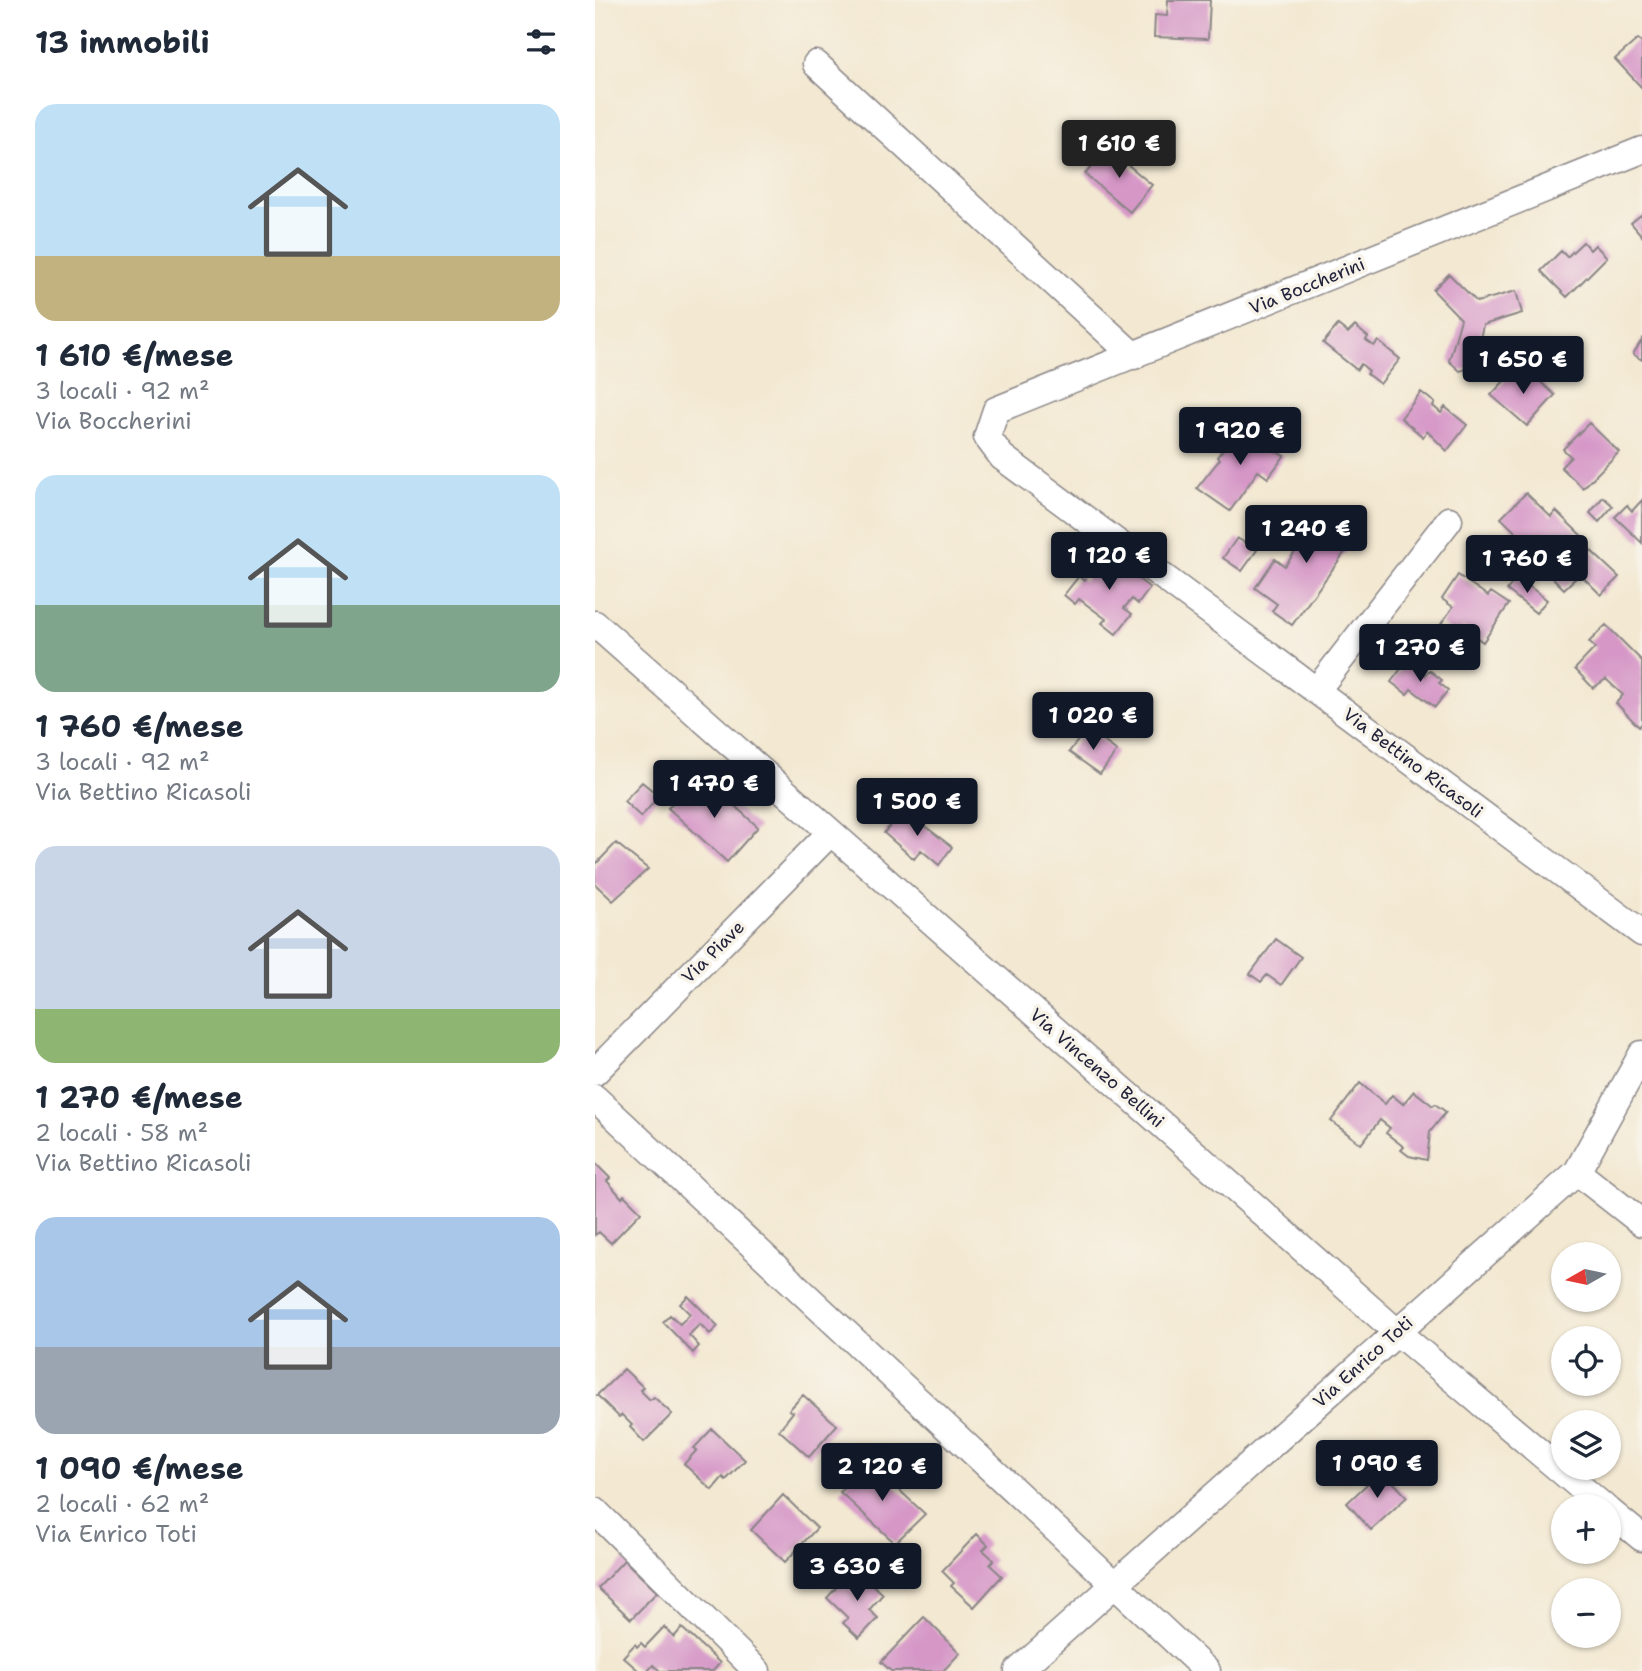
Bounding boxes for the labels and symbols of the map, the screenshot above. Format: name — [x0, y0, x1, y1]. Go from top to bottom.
pin: 1 610 € — [1054, 120, 1184, 180]
street label: Via Boccherini — [1246, 252, 1368, 320]
pin: 1 650 € — [1458, 336, 1588, 396]
pin: 1 920 € — [1175, 407, 1305, 467]
pin: 1 240 € — [1241, 505, 1371, 565]
pin: 1 120 € — [1044, 532, 1174, 592]
pin: 1 760 € — [1462, 536, 1592, 595]
pin: 1 270 € — [1355, 624, 1485, 684]
pin: 1 020 € — [1028, 692, 1158, 752]
street label: Via Bettino Ricasoli — [1338, 702, 1488, 824]
pin: 1 470 € — [649, 760, 779, 820]
pin: 1 500 € — [852, 778, 982, 838]
street label: Via Piave — [676, 915, 750, 989]
street label: Via Vincenzo Bellini — [1025, 1003, 1169, 1133]
north arrow — [1551, 1242, 1621, 1312]
street label: Via Enrico Toti — [1308, 1311, 1418, 1413]
pin: 1 090 € — [1312, 1440, 1442, 1500]
pin: 2 120 € — [817, 1444, 947, 1503]
pin: 3 630 € — [792, 1544, 922, 1603]

